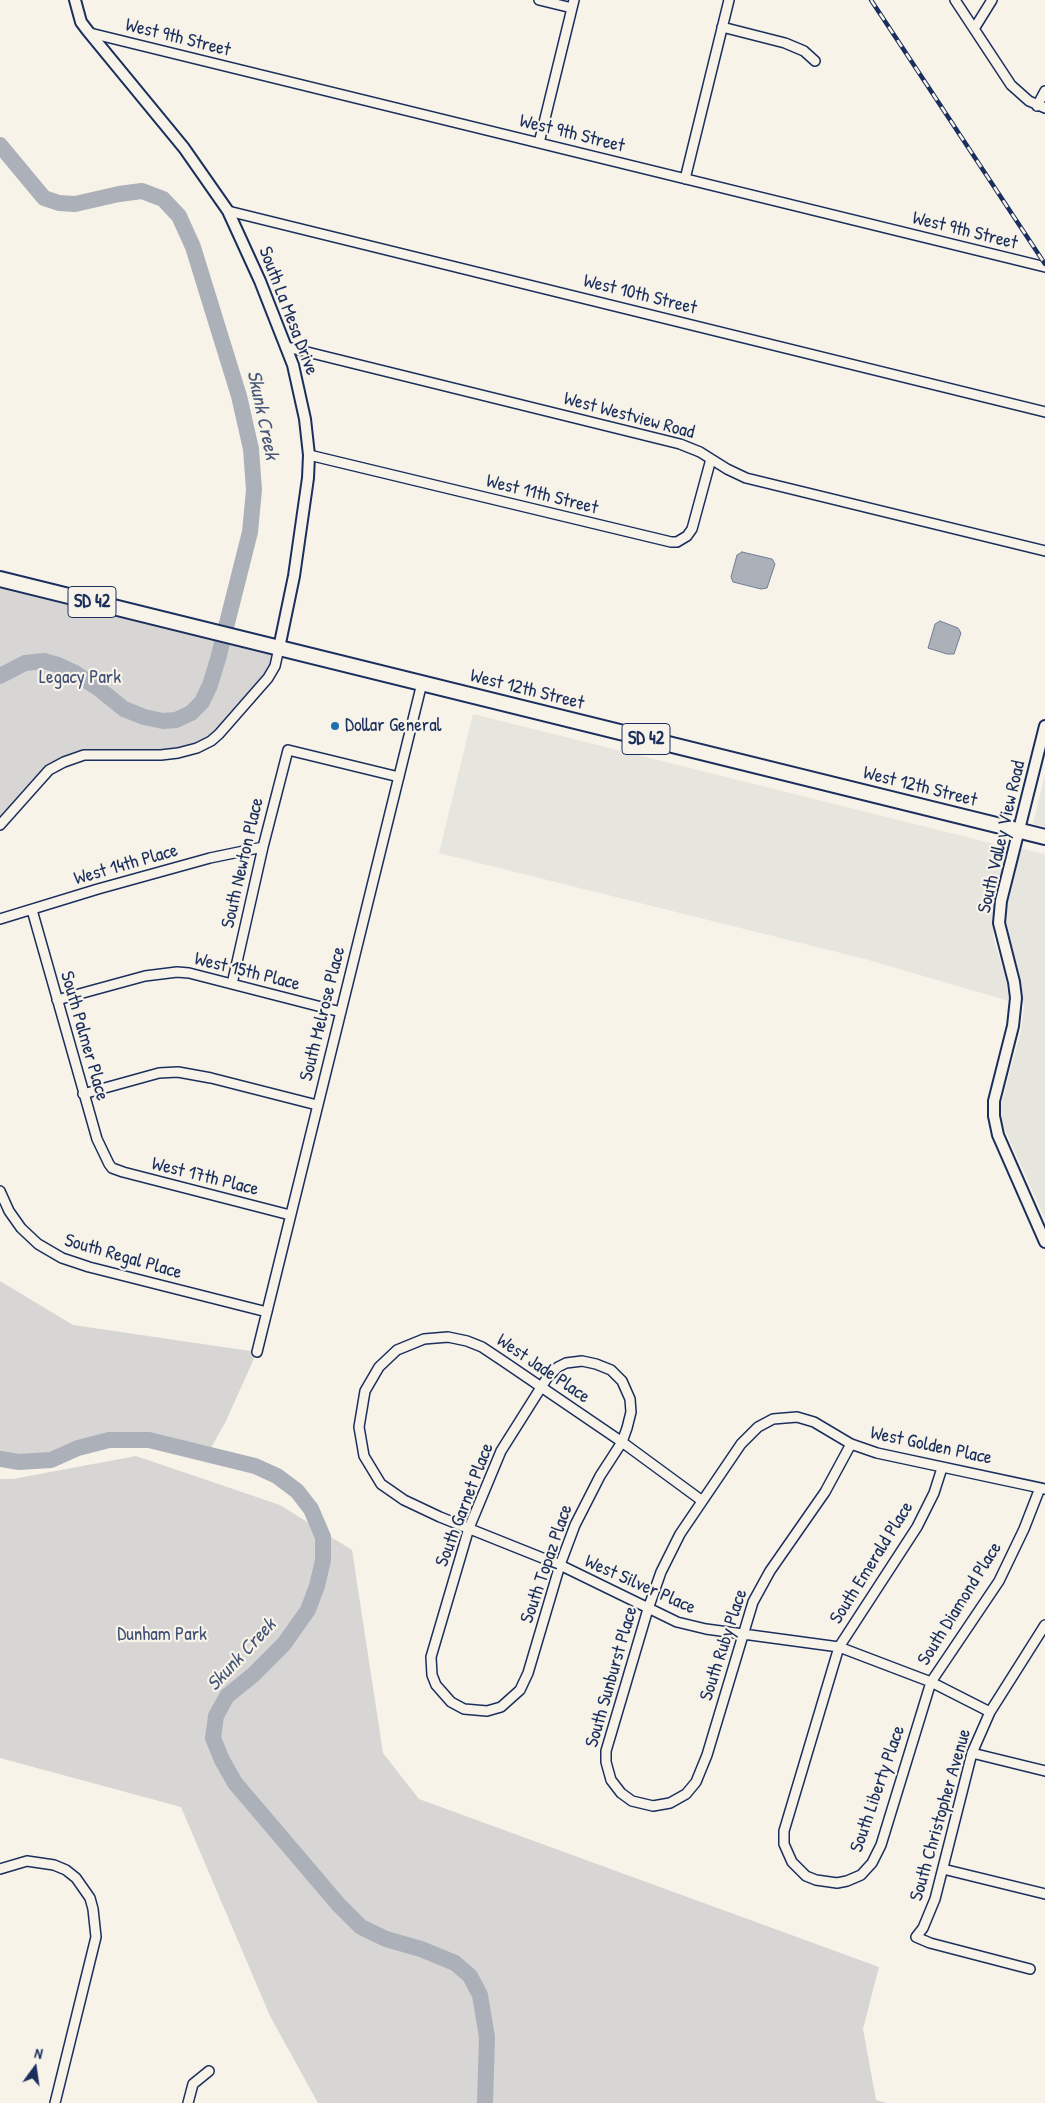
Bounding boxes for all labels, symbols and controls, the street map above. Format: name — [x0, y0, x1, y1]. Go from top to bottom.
street label: West 9th Street — [123, 14, 233, 62]
street label: West 9th Street — [517, 110, 627, 158]
street label: West 9th Street — [910, 207, 1020, 255]
street label: South La Mesa Drive — [253, 244, 323, 378]
street label: West 10th Street — [581, 270, 699, 320]
water label: Skunk Creek — [241, 368, 283, 462]
street label: West Westview Road — [561, 388, 697, 444]
street label: West 11th Street — [484, 470, 600, 520]
road number: SD 42 — [68, 586, 116, 618]
street label: West 12th Street — [468, 665, 586, 715]
park label: Legacy Park — [39, 667, 121, 689]
place label: Dollar General — [345, 715, 442, 737]
marker: Dollar General — [329, 720, 341, 732]
road number: SD 42 — [622, 724, 670, 754]
street label: South Valley View Road — [973, 758, 1031, 916]
street label: West 12th Street — [861, 762, 979, 812]
street label: South Newton Place — [217, 796, 269, 930]
street label: West 14th Place — [71, 839, 181, 891]
street label: South Melrose Place — [295, 944, 351, 1084]
street label: West 15th Place — [192, 948, 302, 996]
street label: South Palmer Place — [55, 969, 113, 1103]
street label: West 17th Place — [149, 1153, 261, 1201]
street label: South Regal Place — [62, 1229, 184, 1285]
street label: West Jade Place — [492, 1329, 594, 1409]
street label: West Golden Place — [868, 1422, 994, 1470]
street label: South Garnet Place — [431, 1440, 499, 1570]
street label: South Emerald Place — [825, 1498, 919, 1628]
street label: South Topaz Place — [516, 1502, 578, 1626]
street label: South Diamond Place — [913, 1538, 1007, 1670]
street label: West Silver Place — [581, 1550, 699, 1620]
street label: South Ruby Place — [695, 1586, 753, 1704]
street label: South Sunburst Place — [581, 1604, 643, 1750]
water label: Skunk Creek — [202, 1614, 282, 1696]
park label: Dunham Park — [117, 1624, 207, 1646]
street label: South Liberty Place — [846, 1723, 910, 1855]
street label: South Christopher Avenue — [906, 1726, 976, 1904]
north arrow — [10, 2043, 60, 2093]
text: N — [33, 2043, 45, 2063]

